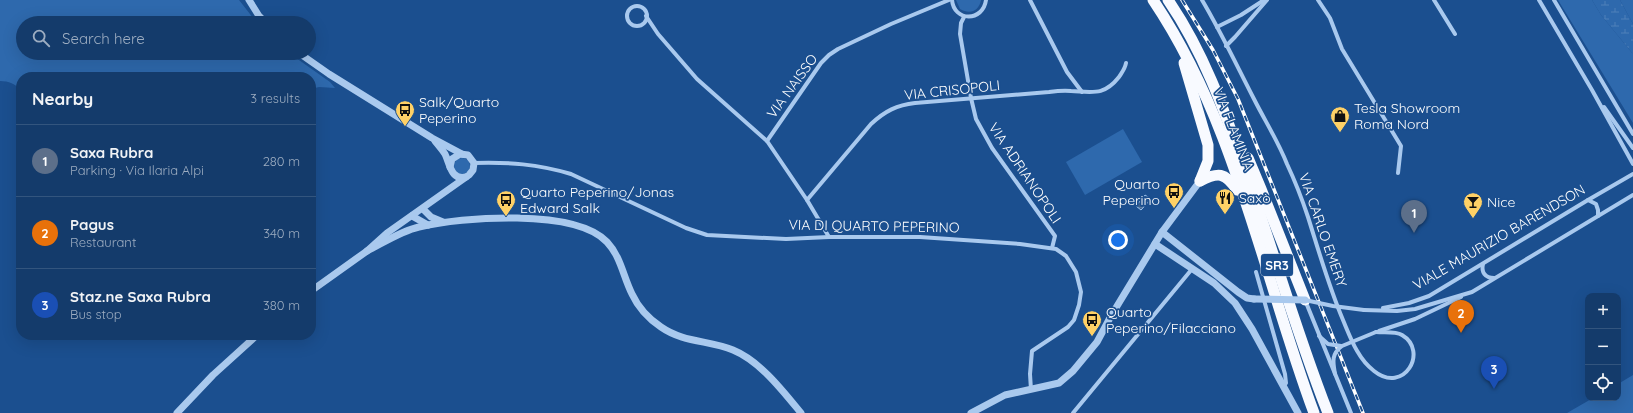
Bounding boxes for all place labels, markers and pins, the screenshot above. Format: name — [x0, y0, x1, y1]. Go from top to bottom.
place label: Salk/Quarto Peperino — [419, 93, 499, 127]
bus stop icon: Salk/Quarto Peperino — [394, 99, 416, 127]
place label: Tesla Showroom Roma Nord — [1354, 99, 1460, 133]
shop icon: Tesla Showroom Roma Nord — [1329, 105, 1351, 133]
place label: Quarto Peperino — [1103, 175, 1160, 209]
bus stop icon: Quarto Peperino — [1163, 181, 1185, 209]
place label: Quarto Peperino/Jonas Edward Salk — [520, 183, 674, 217]
restaurant icon: Saxò — [1214, 187, 1236, 215]
bus stop icon: Quarto Peperino/Jonas Edward Salk — [495, 189, 517, 217]
place label: Saxò — [1239, 189, 1271, 207]
bar icon: Nice — [1462, 191, 1484, 219]
place label: Nice — [1487, 193, 1515, 211]
pin: 1 — [1401, 200, 1427, 233]
pin: 2 — [1448, 300, 1474, 333]
place label: Quarto Peperino/Filacciano — [1106, 303, 1236, 337]
bus stop icon: Quarto Peperino/Filacciano — [1081, 309, 1103, 337]
pin: 3 — [1481, 356, 1507, 389]

